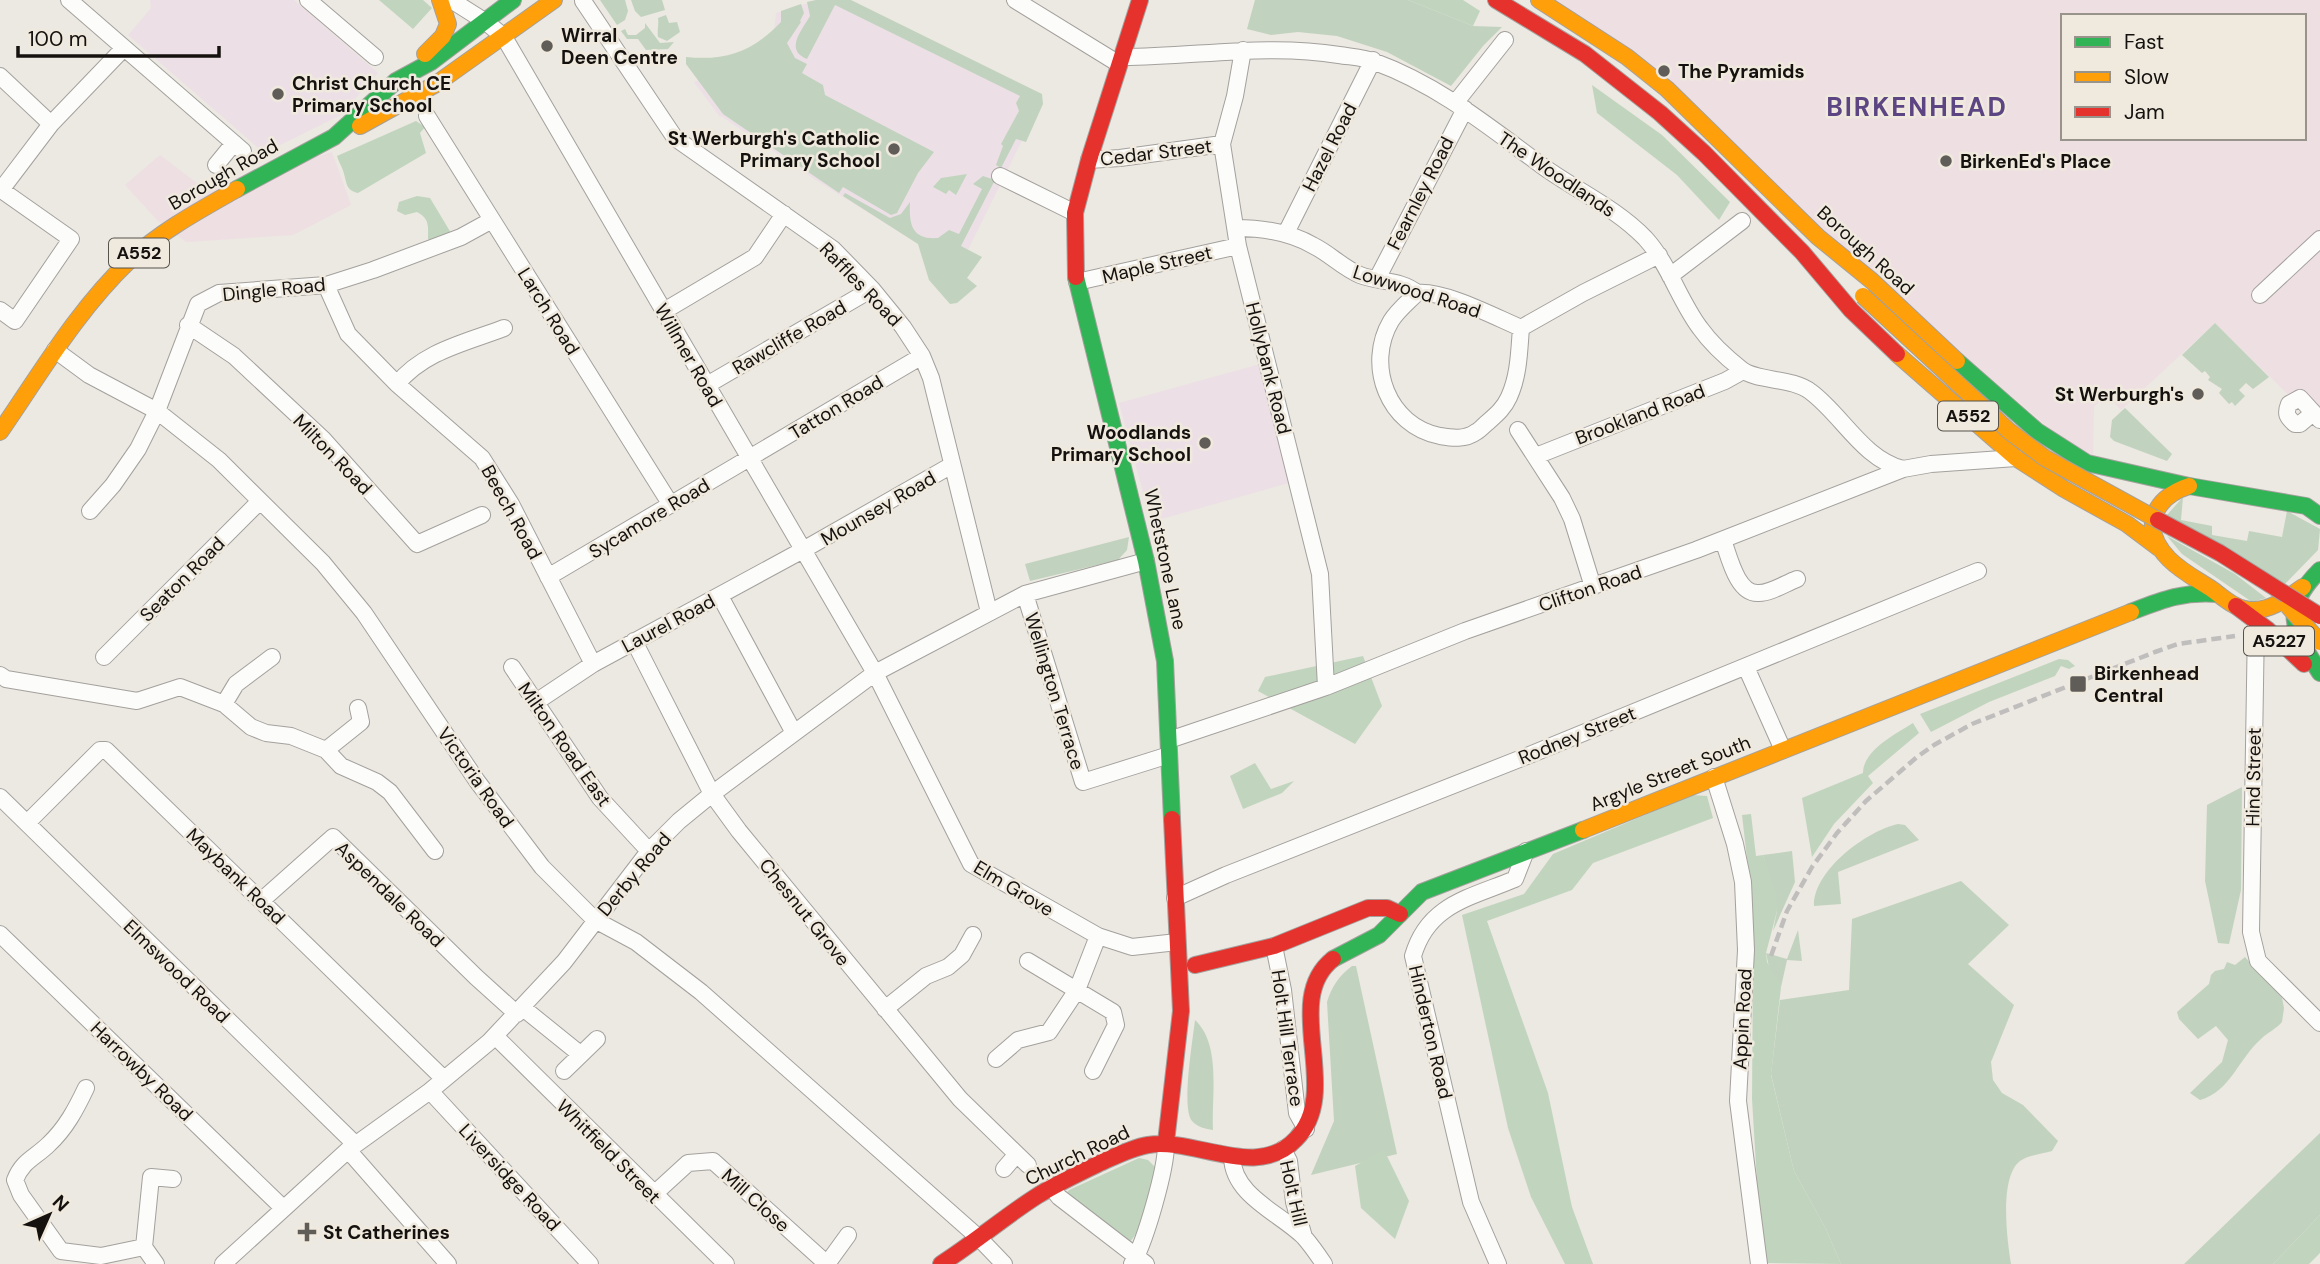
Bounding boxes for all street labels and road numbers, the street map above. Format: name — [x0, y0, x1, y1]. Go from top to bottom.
street label: Hazel Road — [1296, 99, 1362, 196]
street label: The Woodlands — [1493, 126, 1620, 223]
street label: Borough Road — [164, 133, 282, 216]
street label: Cedar Street — [1099, 133, 1213, 172]
street label: Fearnley Road — [1381, 133, 1460, 254]
street label: Borough Road — [1812, 200, 1920, 301]
street label: Raffles Road — [814, 237, 907, 332]
road number: A552 — [109, 239, 169, 268]
street label: Maple Street — [1100, 240, 1215, 289]
street label: Lowwood Road — [1350, 259, 1484, 324]
street label: Larch Road — [512, 263, 585, 359]
street label: Dingle Road — [221, 272, 327, 307]
street label: Rawcliffe Road — [728, 295, 851, 380]
street label: Willmer Road — [649, 299, 728, 411]
street label: Hollybank Road — [1240, 299, 1297, 437]
street label: Tatton Road — [785, 370, 888, 445]
street label: Brookland Road — [1572, 378, 1709, 451]
road number: A552 — [1938, 402, 1998, 430]
street label: Milton Road — [288, 408, 378, 500]
street label: Beech Road — [475, 461, 548, 564]
street label: Mounsey Road — [816, 465, 940, 551]
street label: Sycamore Road — [584, 472, 714, 564]
street label: Whetstone Lane — [1138, 486, 1193, 632]
street label: Seaton Road — [134, 531, 230, 627]
street label: Clifton Road — [1535, 559, 1645, 618]
street label: Laurel Road — [617, 588, 719, 658]
street label: Wellington Terrace — [1019, 610, 1090, 773]
road number: A5227 — [2244, 626, 2314, 656]
street label: Milton Road East — [512, 677, 617, 811]
street label: Rodney Street — [1515, 701, 1640, 770]
street label: Victoria Road — [432, 722, 520, 833]
street label: Hind Street — [2240, 727, 2267, 827]
street label: Argyle Street South — [1586, 730, 1754, 817]
street label: Maybank Road — [181, 823, 291, 930]
street label: Derby Road — [592, 827, 677, 921]
street label: Aspendale Road — [330, 836, 450, 953]
street label: Chesnut Grove — [754, 853, 856, 971]
street label: Elm Grove — [969, 855, 1058, 922]
street label: Elmswood Road — [118, 914, 235, 1029]
street label: Hinderton Road — [1403, 963, 1458, 1102]
street label: Holt Hill Terrace — [1266, 968, 1309, 1108]
street label: Appin Road — [1727, 968, 1758, 1070]
street label: Harrowby Road — [85, 1016, 198, 1127]
street label: Whitfield Street — [551, 1094, 666, 1209]
street label: Liversidge Road — [453, 1118, 566, 1236]
street label: Church Road — [1021, 1119, 1134, 1191]
street label: Holt Hill — [1274, 1158, 1313, 1229]
street label: Mill Close — [716, 1163, 795, 1238]

